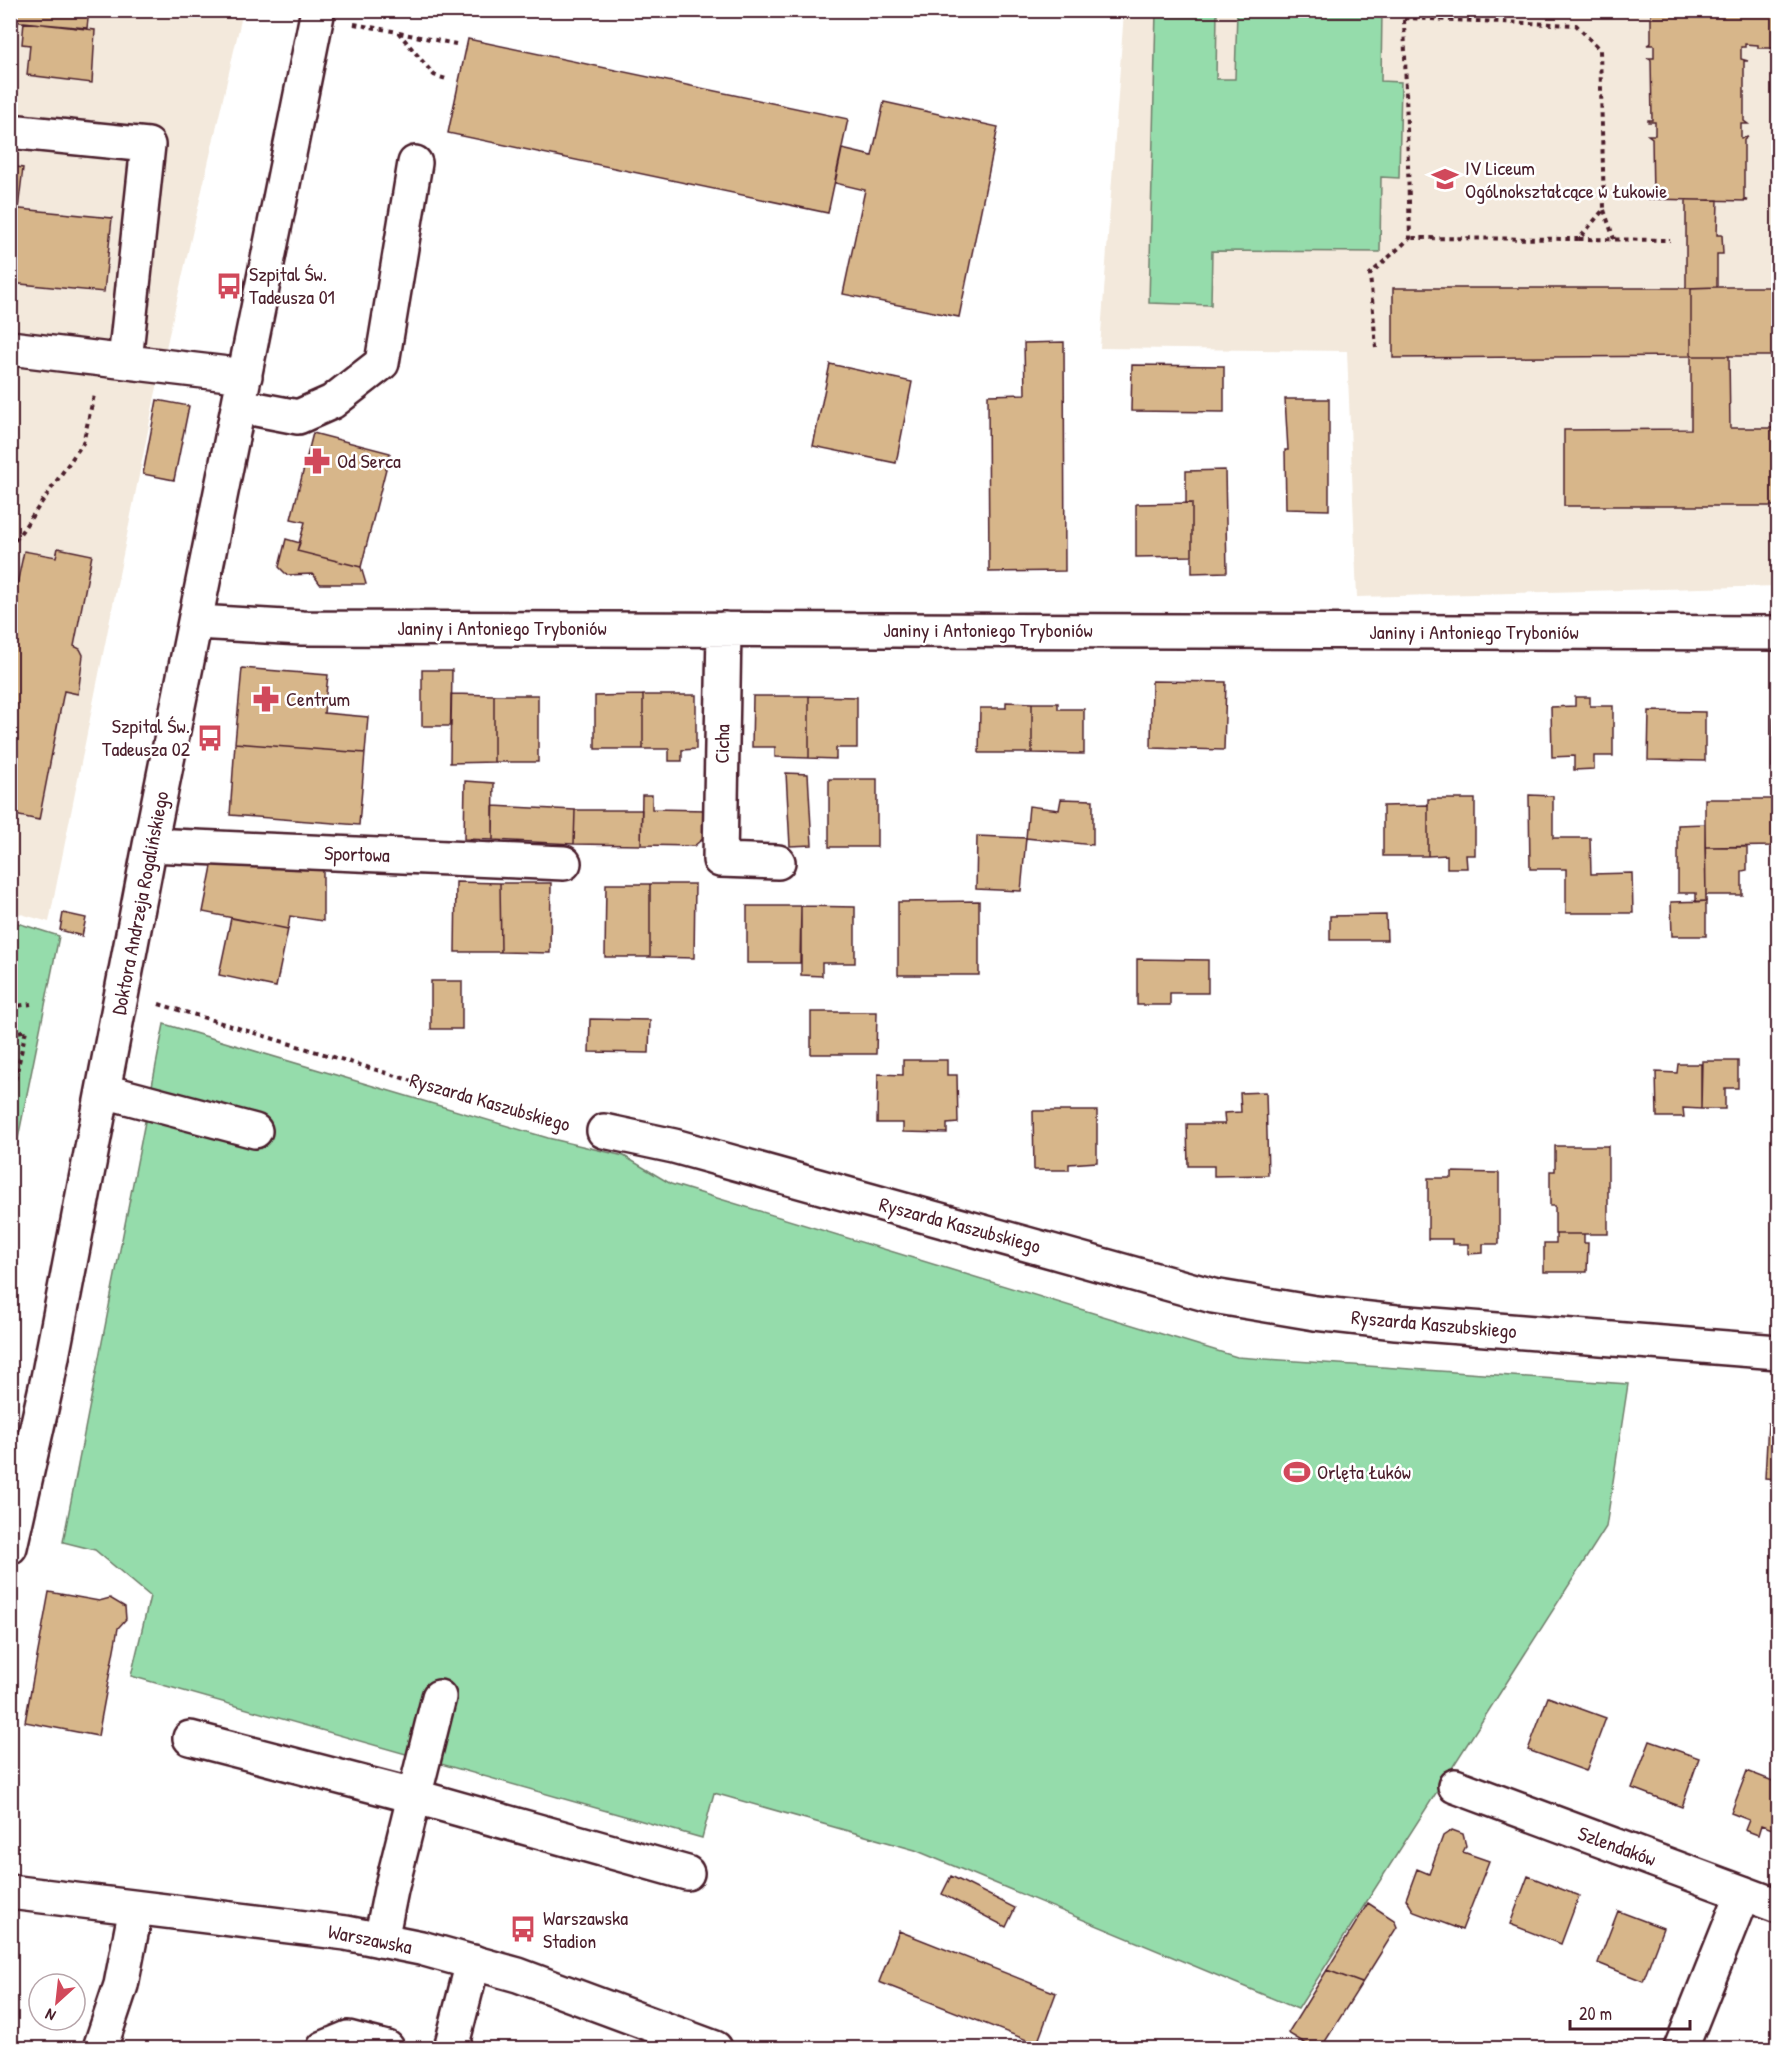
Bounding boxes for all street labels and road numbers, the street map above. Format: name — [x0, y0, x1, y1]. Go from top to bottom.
street label: Janiny i Antoniego Tryboniów — [397, 614, 607, 641]
street label: Janiny i Antoniego Tryboniów — [883, 616, 1093, 643]
street label: Janiny i Antoniego Tryboniów — [1369, 618, 1579, 645]
street label: Cicha — [708, 724, 735, 764]
street label: Doktora Andrzeja Rogalińskiego — [105, 789, 174, 1017]
street label: Sportowa — [324, 839, 390, 868]
street label: Ryszarda Kaszubskiego — [407, 1066, 574, 1137]
street label: Ryszarda Kaszubskiego — [877, 1190, 1044, 1259]
street label: Ryszarda Kaszubskiego — [1350, 1303, 1518, 1344]
street label: Szlendaków — [1574, 1819, 1660, 1872]
street label: Warszawska — [326, 1917, 415, 1960]

